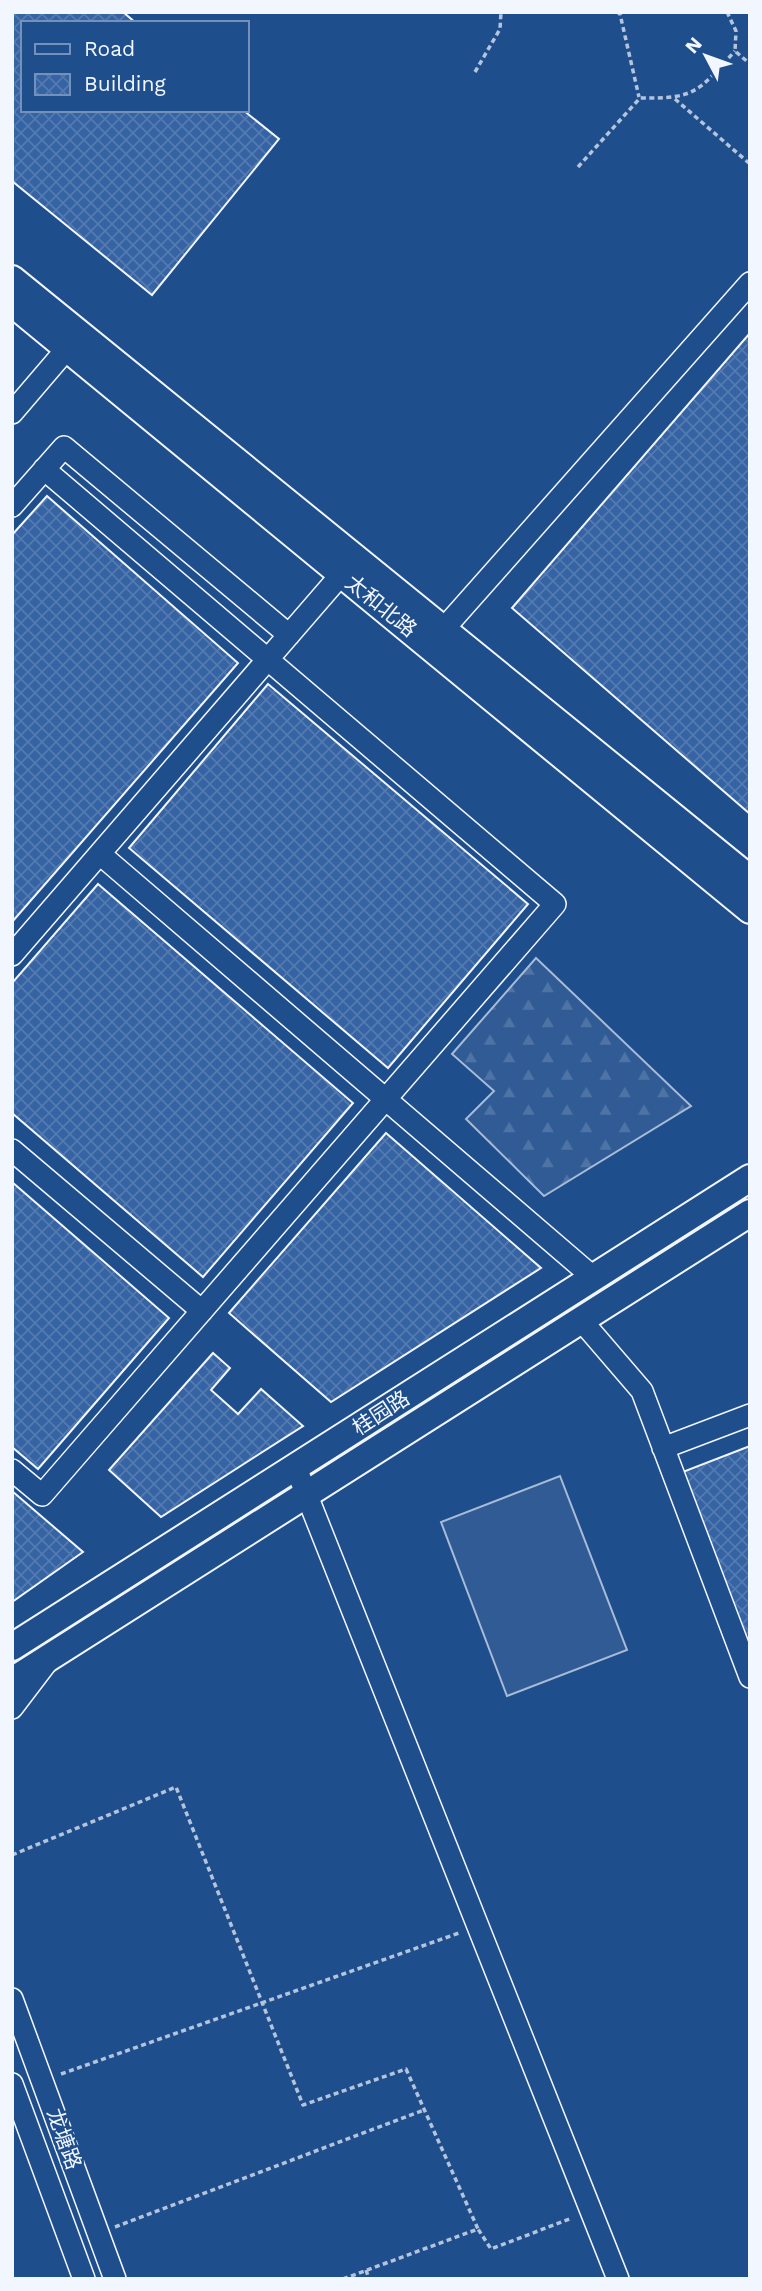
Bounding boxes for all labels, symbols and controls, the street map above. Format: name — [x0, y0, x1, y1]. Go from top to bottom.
legend — [21, 21, 248, 112]
north arrow — [671, 21, 741, 91]
text: N — [680, 32, 707, 58]
text: Road — [84, 36, 135, 61]
text: Building — [84, 71, 166, 96]
street label: 太和北路 — [341, 569, 422, 642]
street label: 桂园路 — [348, 1385, 414, 1440]
street label: 龙塘路 — [42, 2105, 87, 2173]

